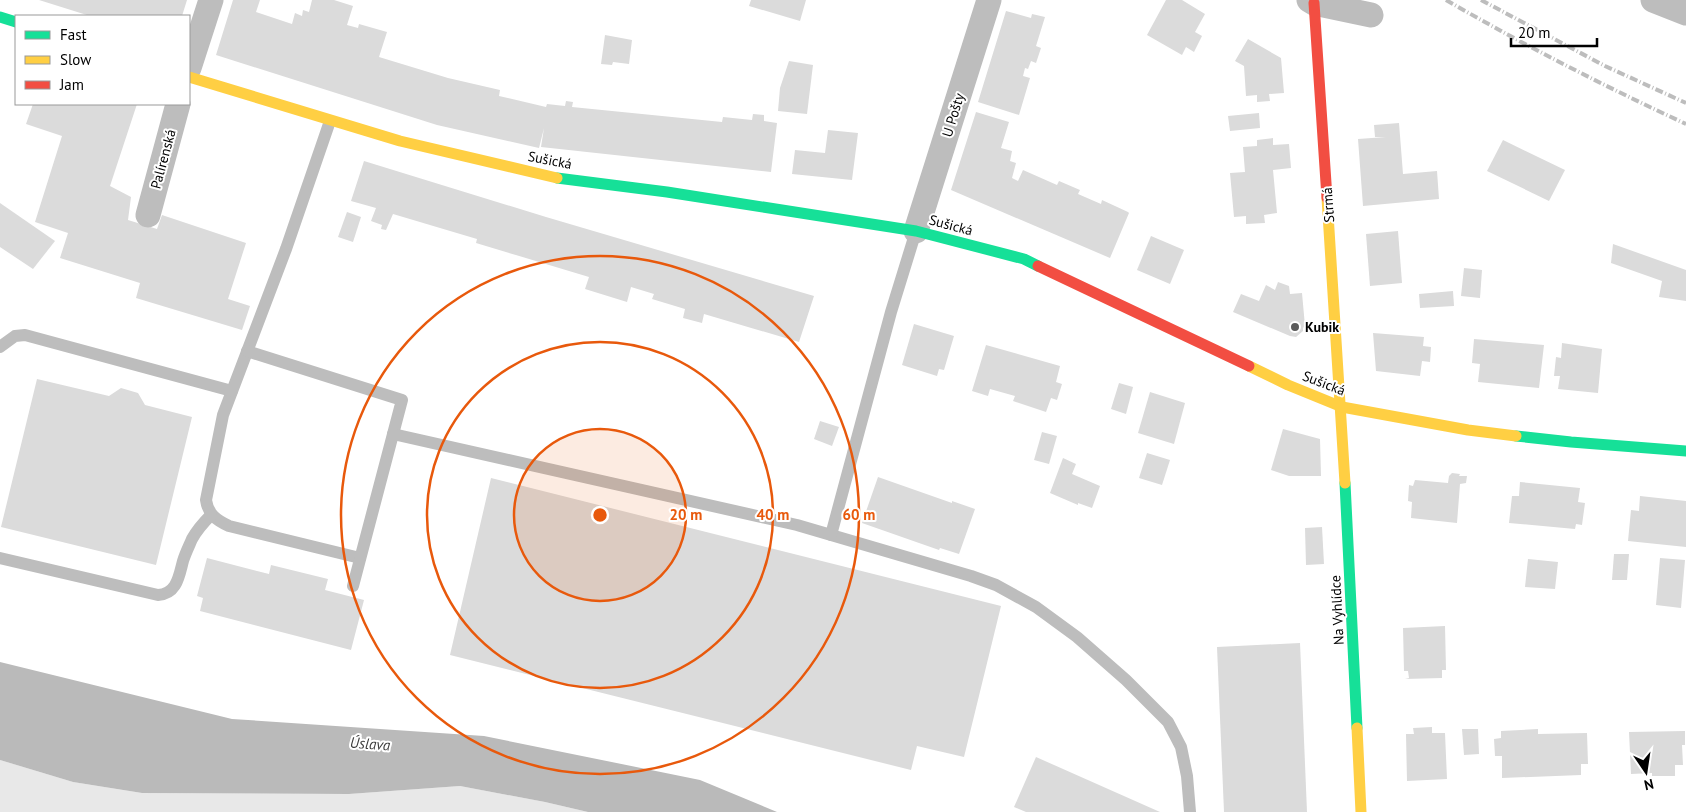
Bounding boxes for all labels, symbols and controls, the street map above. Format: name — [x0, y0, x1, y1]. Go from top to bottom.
legend — [15, 15, 190, 105]
scale bar — [1511, 15, 1597, 47]
text: 20 m — [1518, 23, 1551, 42]
text: Fast — [60, 25, 87, 44]
text: Slow — [60, 50, 91, 69]
text: Jam — [59, 75, 84, 94]
street label: U Pošty — [938, 90, 968, 139]
street label: Palírenská — [146, 127, 180, 191]
street label: Sušická — [526, 147, 574, 173]
street label: Strmá — [1318, 187, 1338, 223]
street label: Sušická — [927, 211, 975, 239]
place label: Kubik — [1305, 318, 1339, 336]
marker: Kubik — [1289, 321, 1301, 333]
street label: Sušická — [1300, 367, 1348, 399]
text: 20 m — [670, 505, 702, 524]
text: 40 m — [757, 505, 789, 524]
text: 60 m — [843, 505, 875, 524]
centre of rings — [591, 506, 609, 524]
street label: Na Vyhlídce — [1326, 575, 1348, 645]
water label: Úslava — [349, 733, 392, 754]
north arrow — [1621, 747, 1671, 797]
text: N — [1642, 775, 1655, 794]

